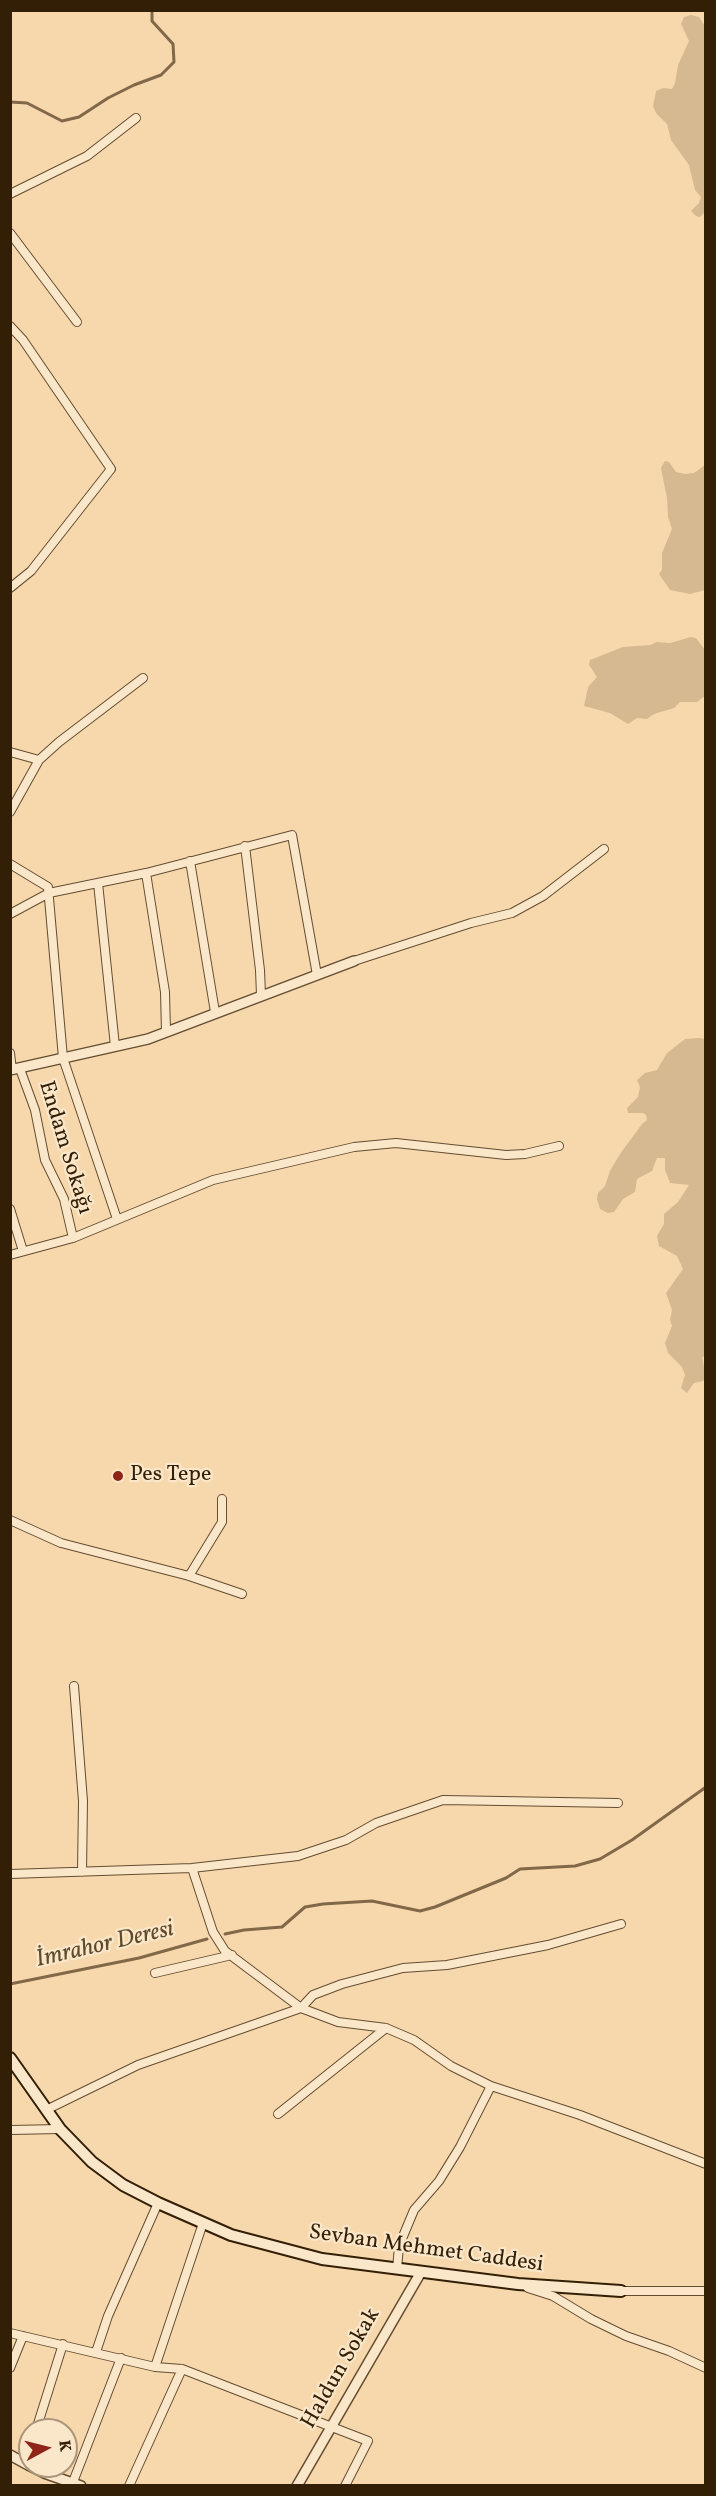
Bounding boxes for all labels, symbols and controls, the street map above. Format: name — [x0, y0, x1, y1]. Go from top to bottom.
street label: Endam Sokağı — [31, 1078, 97, 1218]
place label: Pes Tepe — [130, 1463, 211, 1489]
marker: Pes Tepe — [111, 1469, 125, 1483]
water label: İmrahor Deresi — [33, 1916, 177, 1976]
street label: Sevban Mehmet Caddesi — [307, 2220, 545, 2280]
street label: Haldun Sokak — [297, 2304, 387, 2434]
north arrow — [18, 2418, 78, 2478]
text: K — [52, 2439, 76, 2453]

